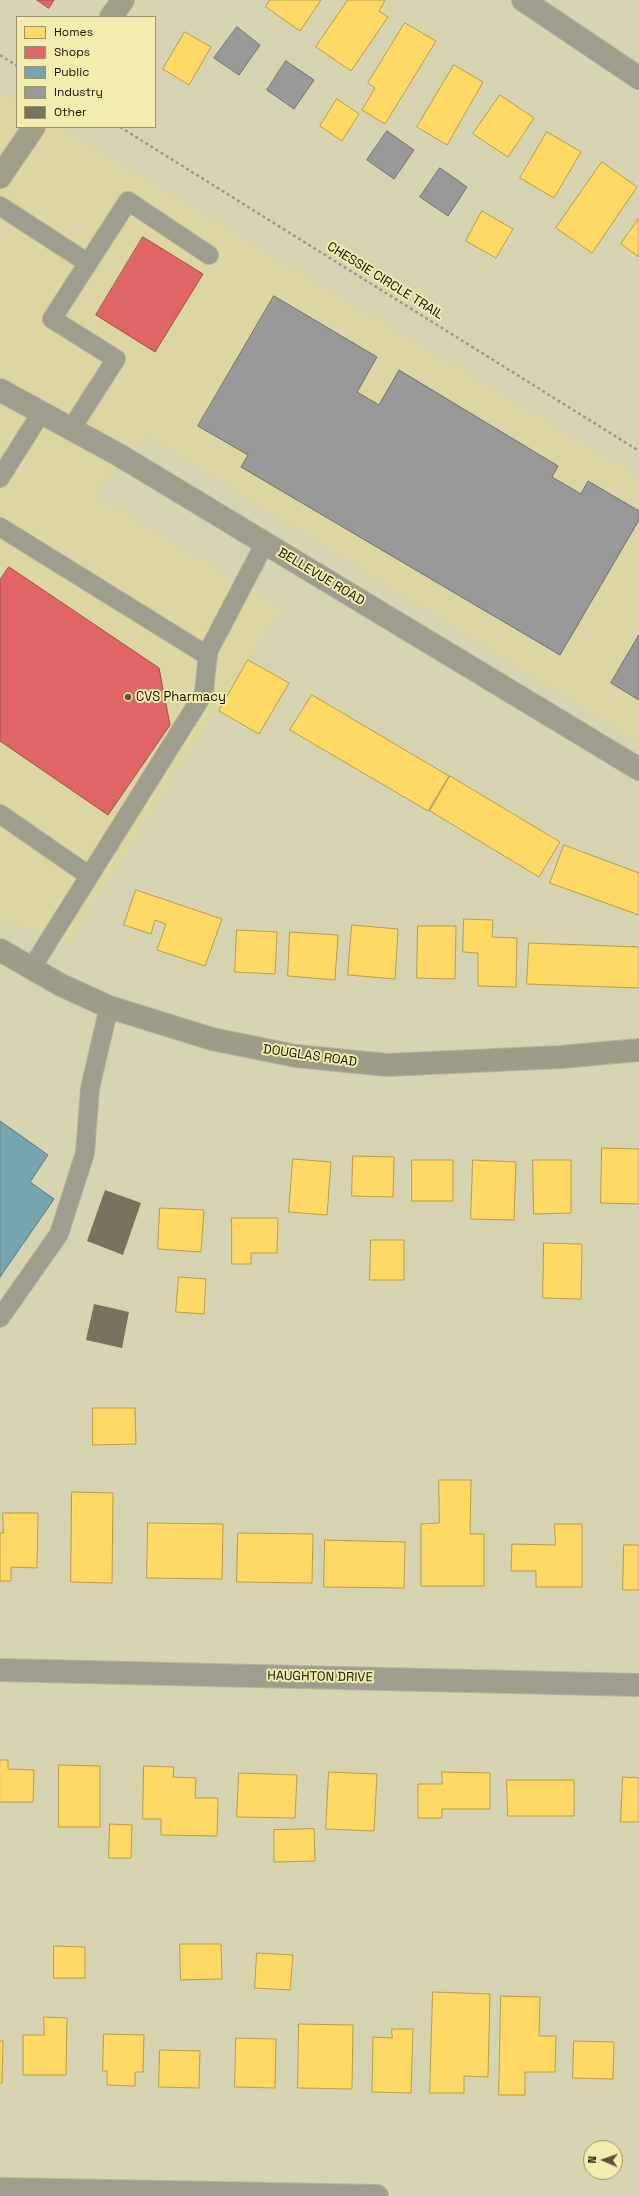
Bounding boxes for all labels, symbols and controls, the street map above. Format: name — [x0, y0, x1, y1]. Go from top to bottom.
legend — [16, 16, 156, 128]
text: Homes — [54, 24, 93, 40]
text: Shops — [54, 44, 90, 60]
text: Public — [54, 64, 89, 80]
text: Industry — [54, 84, 103, 100]
text: Other — [54, 104, 87, 120]
street label: CHESSIE CIRCLE TRAIL — [324, 239, 446, 323]
street label: BELLEVUE ROAD — [275, 545, 367, 609]
place label: CVS Pharmacy — [136, 689, 226, 705]
marker: CVS Pharmacy — [123, 692, 133, 702]
street label: DOUGLAS ROAD — [262, 1042, 358, 1070]
street label: HAUGHTON DRIVE — [267, 1668, 373, 1686]
north arrow — [583, 2140, 623, 2180]
text: N — [585, 2156, 599, 2164]

